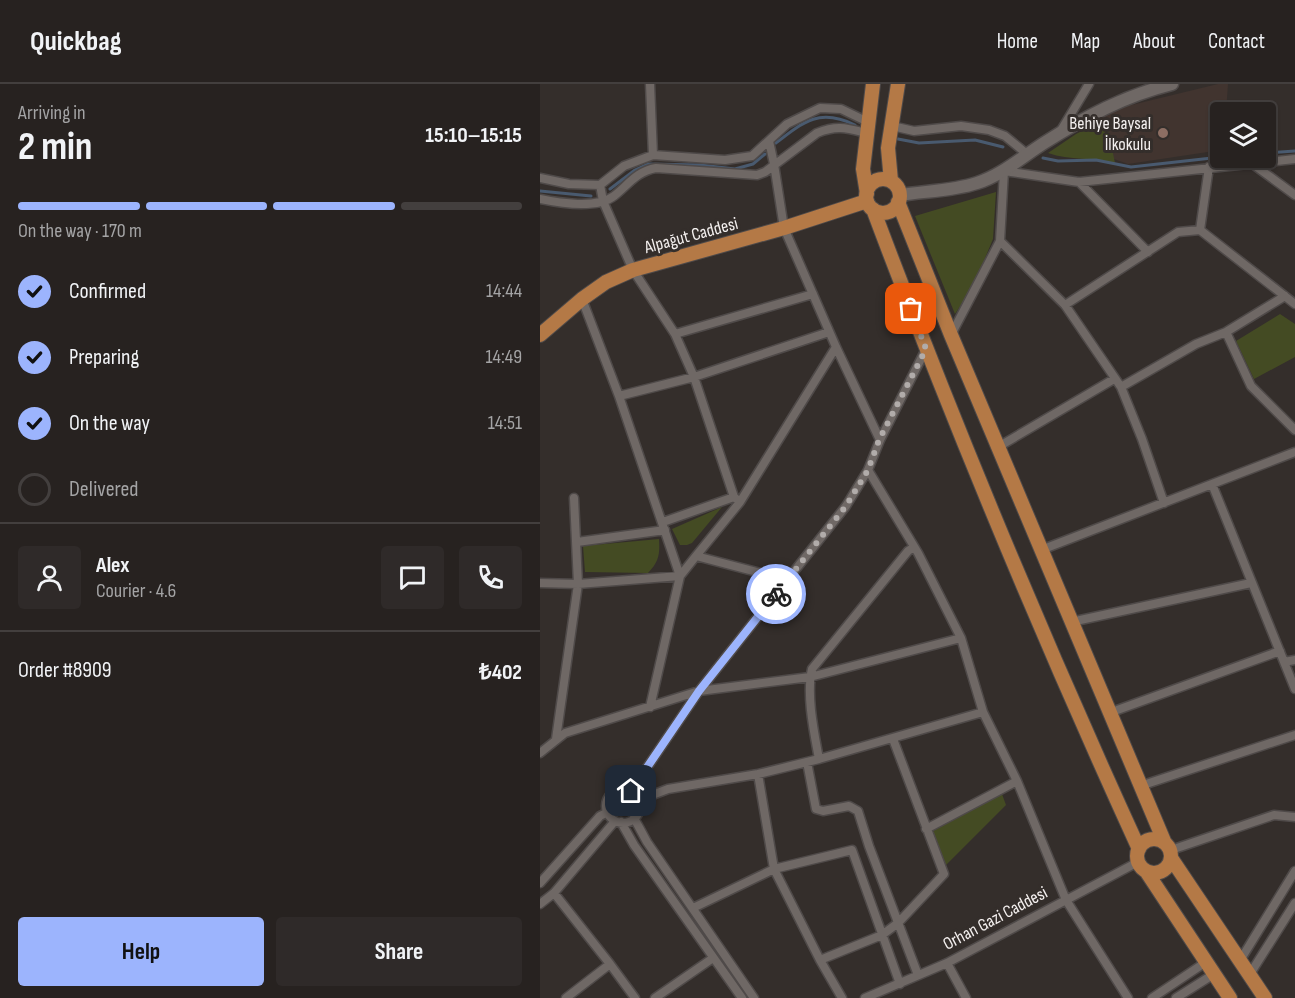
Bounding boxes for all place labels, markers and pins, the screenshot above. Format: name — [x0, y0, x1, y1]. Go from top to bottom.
place label: Behiye Baysal İlkokulu — [1069, 113, 1151, 155]
marker: Behiye Baysal İlkokulu — [1156, 126, 1170, 140]
pin — [885, 283, 936, 334]
pin — [605, 765, 656, 816]

